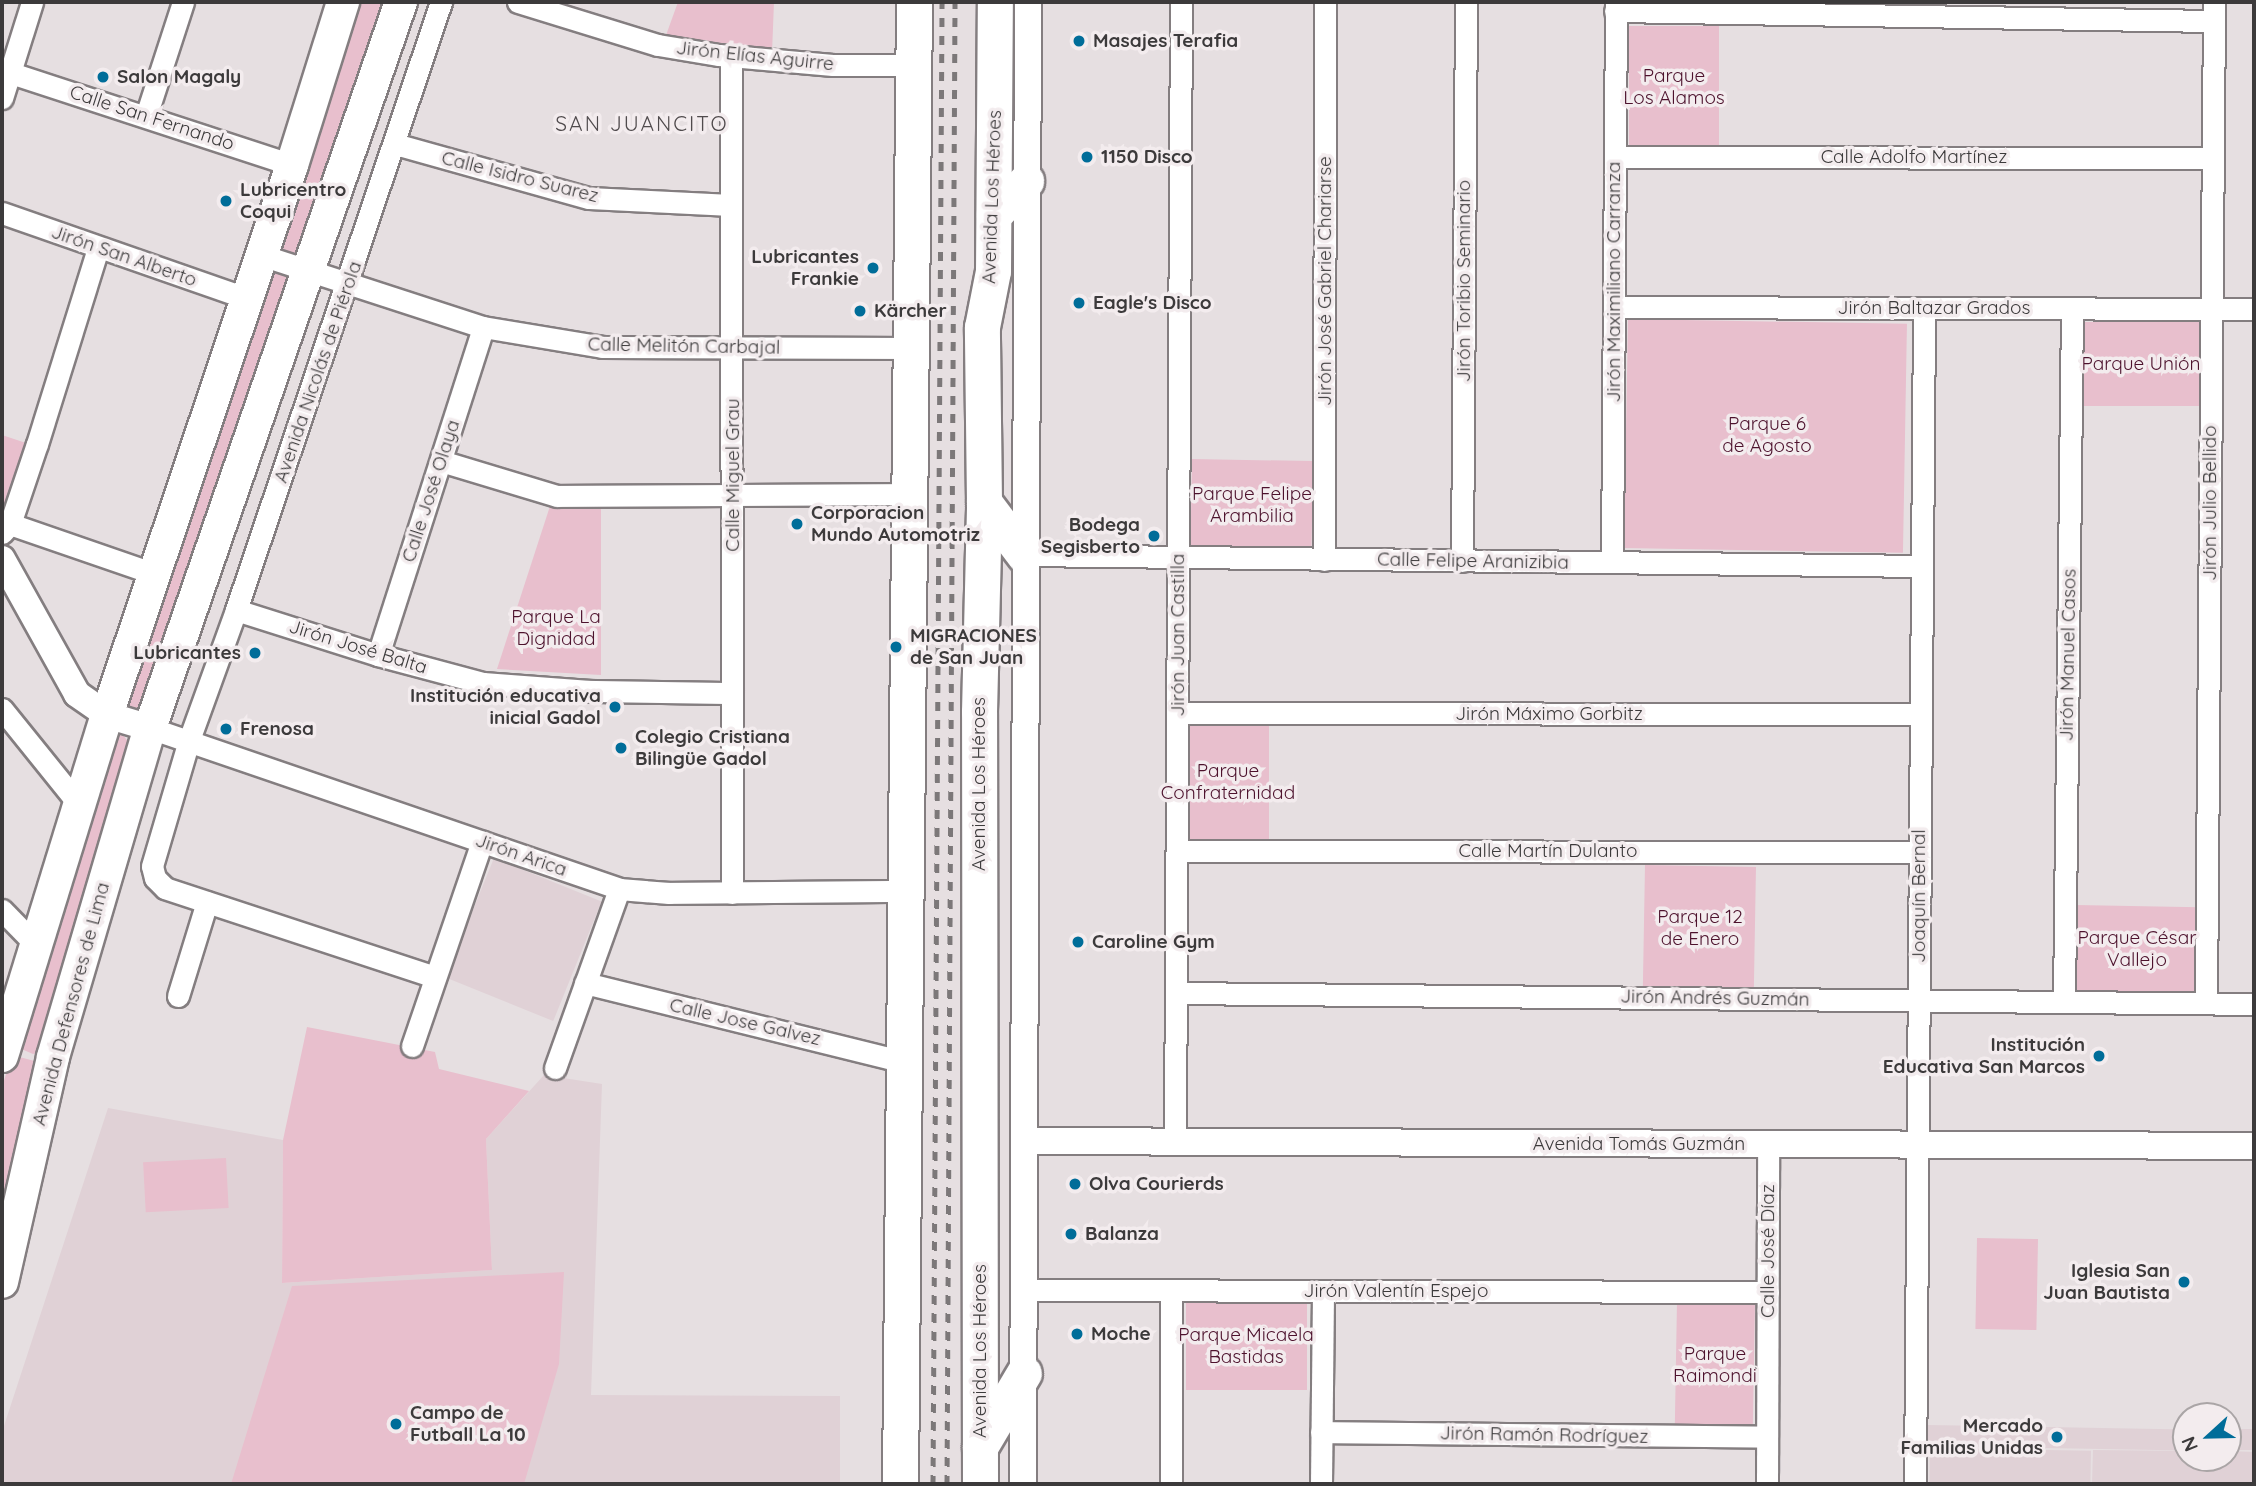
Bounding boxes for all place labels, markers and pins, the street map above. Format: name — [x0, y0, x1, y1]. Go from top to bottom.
place label: Masajes Terafia — [1093, 30, 1238, 52]
marker: Masajes Terafia — [1071, 33, 1087, 49]
place label: Salon Magaly — [117, 66, 241, 88]
marker: Salon Magaly — [95, 69, 111, 85]
place label: 1150 Disco — [1101, 146, 1193, 168]
marker: 1150 Disco — [1079, 149, 1095, 165]
place label: Lubricentro Coqui — [240, 179, 346, 223]
marker: Lubricentro Coqui — [218, 193, 234, 209]
place label: Lubricantes Frankie — [751, 246, 859, 290]
marker: Lubricantes Frankie — [865, 260, 881, 276]
place label: Eagle's Disco — [1093, 292, 1212, 314]
marker: Eagle's Disco — [1071, 295, 1087, 311]
place label: Kärcher — [874, 300, 947, 322]
marker: Kärcher — [852, 303, 868, 319]
place label: Corporacion Mundo Automotriz — [811, 502, 980, 546]
place label: Bodega Segisberto — [1041, 514, 1140, 558]
marker: Corporacion Mundo Automotriz — [789, 516, 805, 532]
marker: Bodega Segisberto — [1146, 528, 1162, 544]
place label: MIGRACIONES de San Juan — [910, 625, 1037, 669]
marker: MIGRACIONES de San Juan — [888, 639, 904, 655]
place label: Lubricantes — [133, 642, 241, 664]
marker: Lubricantes — [247, 645, 263, 661]
place label: Institución educativa inicial Gadol — [410, 685, 601, 729]
marker: Institución educativa inicial Gadol — [607, 699, 623, 715]
place label: Frenosa — [240, 718, 314, 740]
marker: Frenosa — [218, 721, 234, 737]
place label: Colegio Cristiana Bilingüe Gadol — [635, 726, 790, 770]
marker: Colegio Cristiana Bilingüe Gadol — [613, 740, 629, 756]
place label: Caroline Gym — [1092, 931, 1215, 953]
marker: Caroline Gym — [1070, 934, 1086, 950]
place label: Institución Educativa San Marcos — [1883, 1034, 2085, 1078]
marker: Institución Educativa San Marcos — [2091, 1048, 2107, 1064]
place label: Olva Courierds — [1089, 1173, 1224, 1195]
marker: Olva Courierds — [1067, 1176, 1083, 1192]
place label: Balanza — [1085, 1223, 1159, 1245]
marker: Balanza — [1063, 1226, 1079, 1242]
place label: Iglesia San Juan Bautista — [2043, 1260, 2170, 1304]
marker: Iglesia San Juan Bautista — [2176, 1274, 2192, 1290]
place label: Moche — [1091, 1323, 1151, 1345]
marker: Moche — [1069, 1326, 1085, 1342]
place label: Campo de Futball La 10 — [410, 1402, 526, 1446]
place label: Mercado Familias Unidas — [1901, 1415, 2043, 1459]
marker: Campo de Futball La 10 — [388, 1416, 404, 1432]
marker: Mercado Familias Unidas — [2049, 1429, 2065, 1445]

